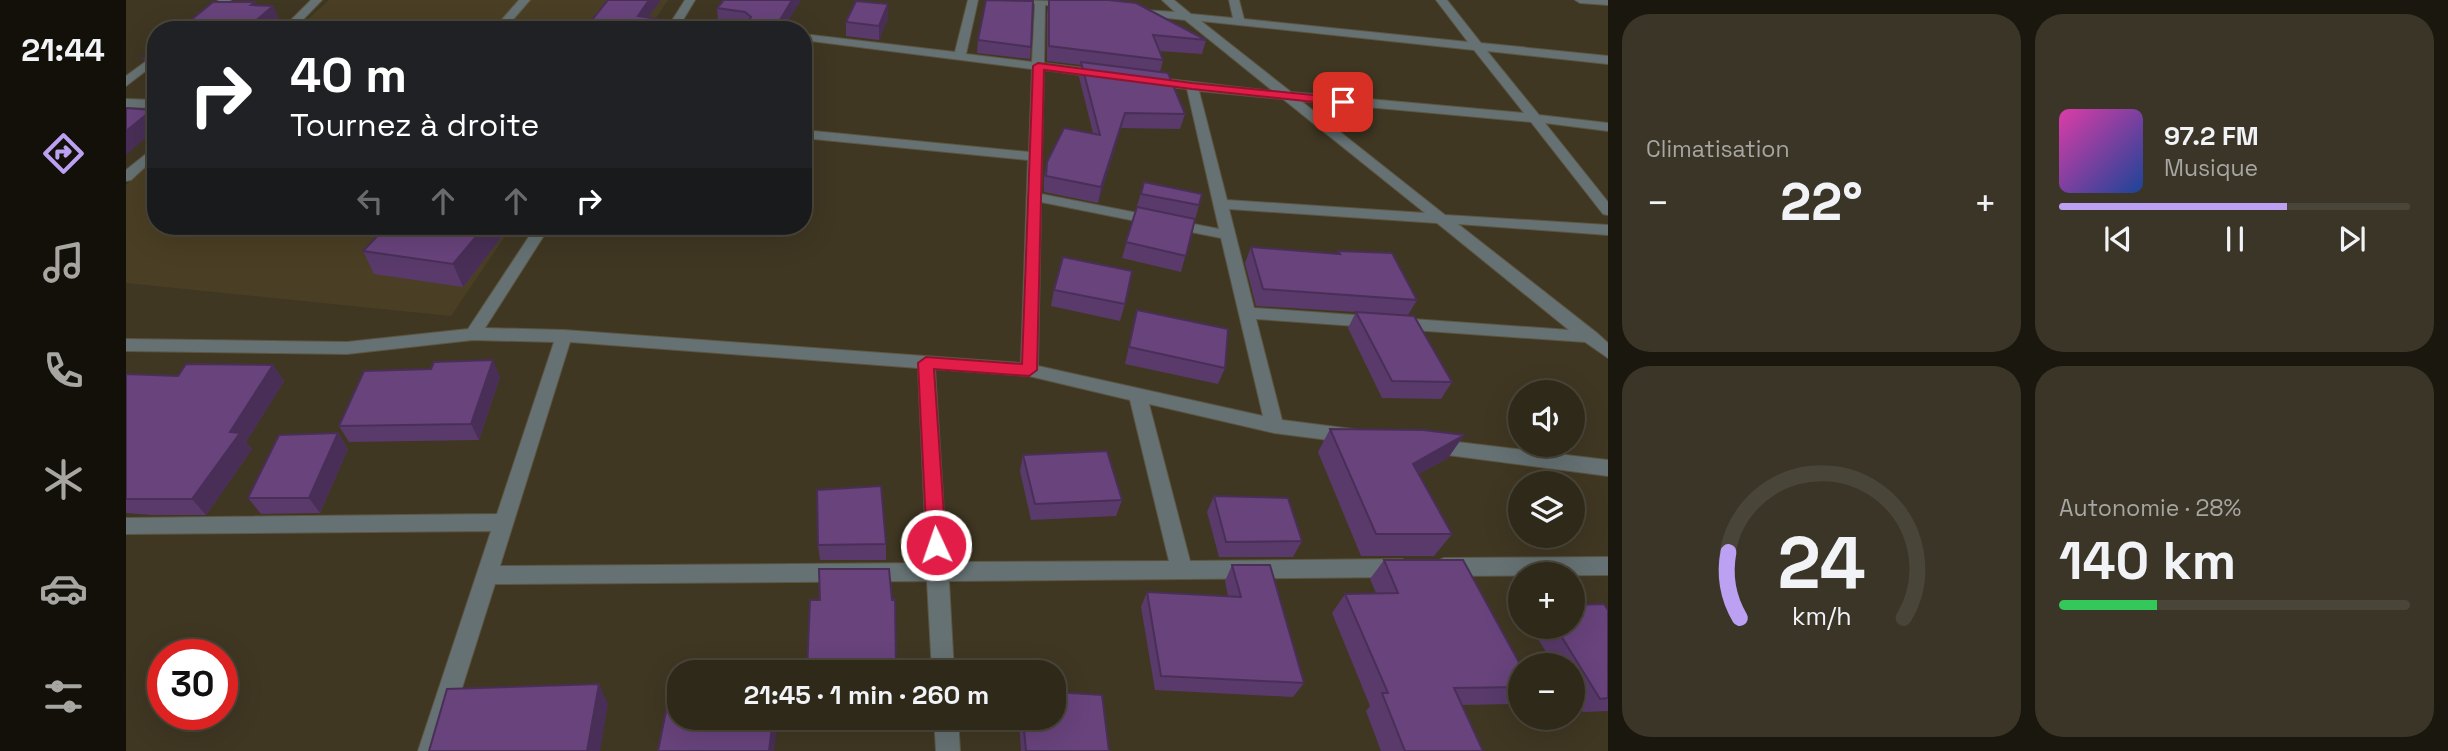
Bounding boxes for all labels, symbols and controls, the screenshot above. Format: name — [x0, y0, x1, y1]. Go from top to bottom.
text: 21:44 — [21, 30, 105, 70]
text: 40 m — [290, 44, 407, 106]
icon: right — [175, 49, 266, 140]
pin — [1313, 72, 1373, 132]
icon: arrive — [1324, 83, 1362, 121]
text: Tournez à droite — [290, 105, 539, 145]
text: 97.2 FM — [2164, 119, 2259, 153]
icon: directions — [39, 129, 88, 178]
text: Climatisation — [1646, 134, 1790, 164]
text: Musique — [2164, 153, 2258, 183]
text: 22° — [1780, 169, 1863, 235]
text: − — [1646, 179, 1670, 227]
text: + — [1973, 179, 1997, 227]
icon: left — [351, 182, 389, 220]
icon: ahead — [424, 182, 462, 220]
icon: ahead — [497, 182, 535, 220]
icon: right — [570, 182, 608, 220]
icon: previous — [2099, 220, 2137, 258]
icon: pause — [2216, 220, 2254, 258]
icon: next — [2333, 220, 2371, 258]
icon: music — [39, 238, 88, 287]
icon: phone — [39, 346, 88, 395]
map controls — [1508, 380, 1585, 730]
button: sound — [1508, 380, 1585, 457]
icon: climate — [39, 455, 88, 504]
button: layers — [1508, 471, 1585, 548]
text: Autonomie · 28% — [2059, 493, 2241, 523]
position arrow — [899, 508, 973, 582]
text: 24 — [1777, 516, 1866, 609]
text: 140 km — [2059, 528, 2236, 594]
button: + — [1508, 562, 1585, 639]
icon: car — [39, 564, 88, 613]
text: km/h — [1792, 599, 1851, 631]
speed limit sign: 30 — [147, 639, 238, 730]
button: − — [1508, 653, 1585, 730]
icon: filters — [39, 672, 88, 721]
text: 21:45 · 1 min · 260 m — [744, 678, 989, 712]

